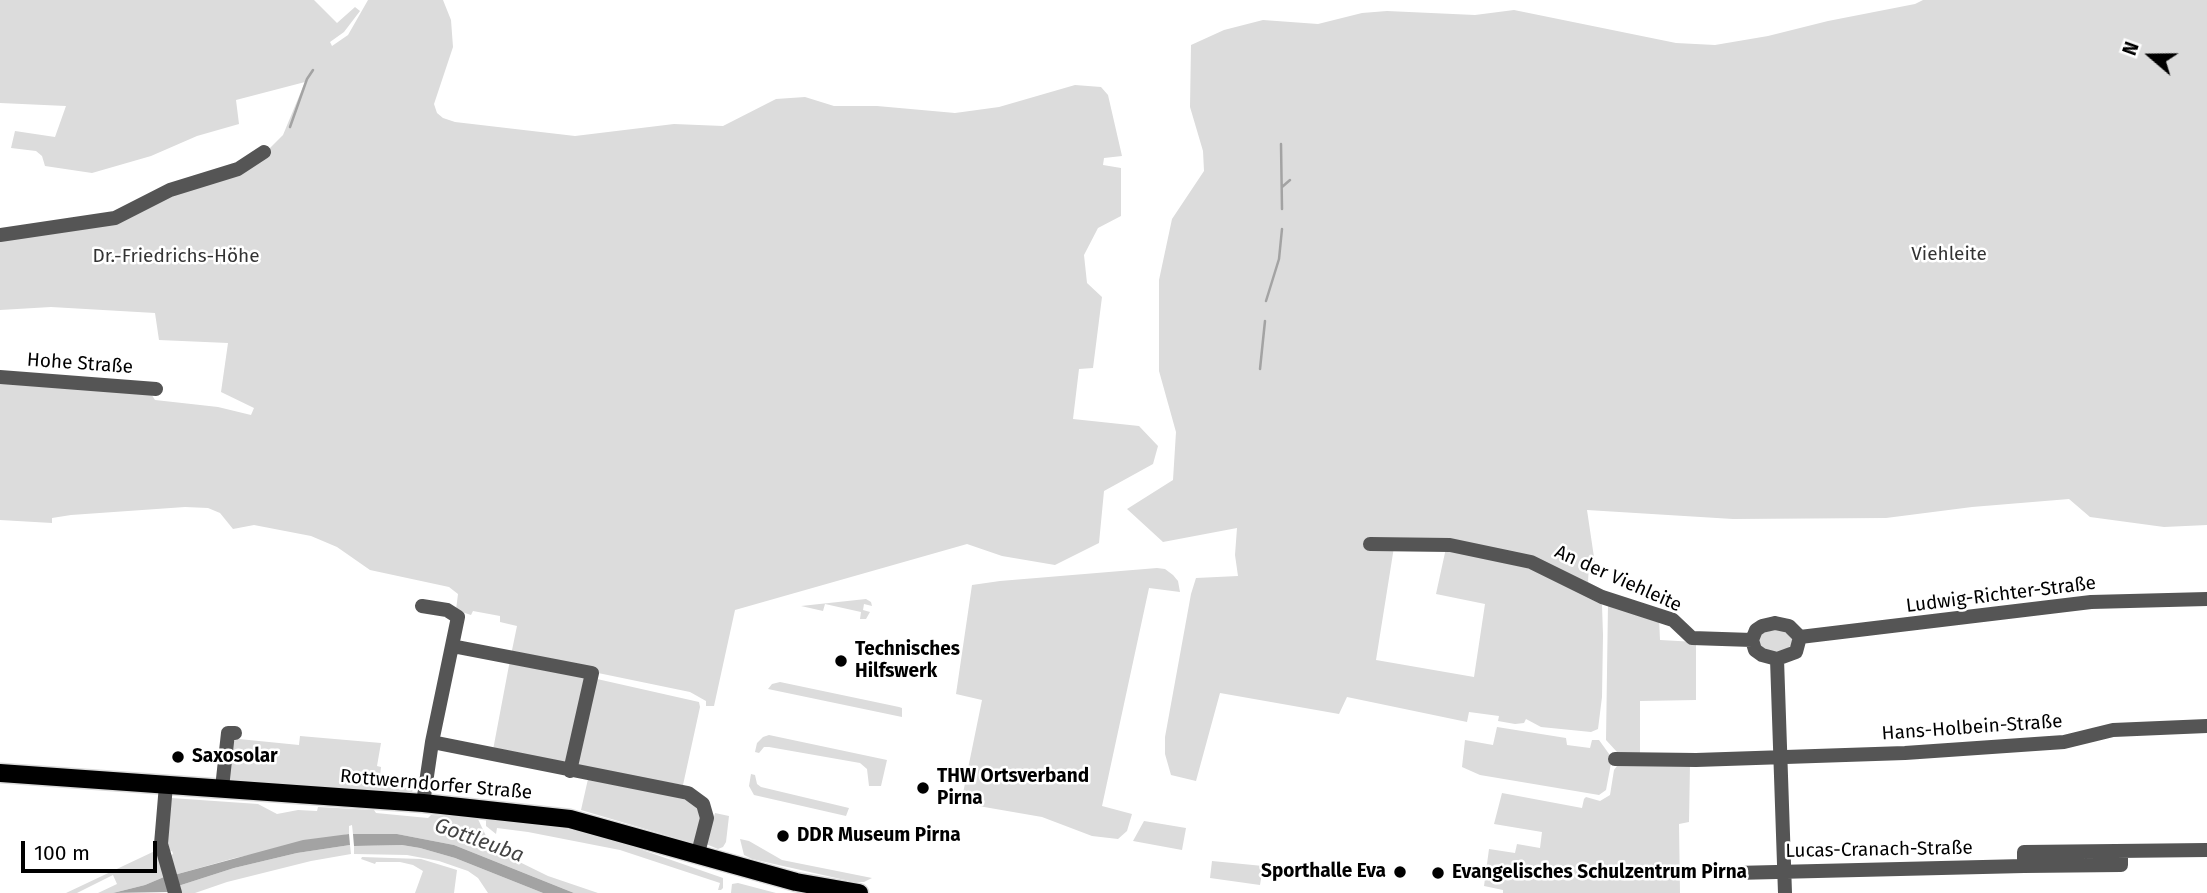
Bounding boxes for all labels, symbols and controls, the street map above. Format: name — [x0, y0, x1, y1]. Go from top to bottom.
north arrow — [2116, 21, 2186, 91]
text: N — [2118, 39, 2144, 59]
park label: Viehleite — [1911, 244, 1987, 266]
park label: Dr.-Friedrichs-Höhe — [92, 246, 260, 268]
street label: Hohe Straße — [26, 349, 134, 379]
street label: An der Viehleite — [1551, 541, 1685, 617]
street label: Ludwig-Richter-Straße — [1905, 572, 2097, 618]
place label: Technisches Hilfswerk — [855, 639, 960, 683]
marker: Technisches Hilfswerk — [833, 653, 849, 669]
street label: Hans-Holbein-Straße — [1881, 710, 2063, 746]
place label: Saxosolar — [192, 746, 278, 768]
marker: Saxosolar — [170, 749, 186, 765]
street label: Rottwerndorfer Straße — [339, 765, 533, 805]
place label: THW Ortsverband Pirna — [937, 766, 1089, 810]
marker: THW Ortsverband Pirna — [915, 780, 931, 796]
water label: Gottleuba — [431, 813, 527, 869]
place label: DDR Museum Pirna — [797, 825, 961, 847]
scale bar — [24, 826, 161, 870]
marker: DDR Museum Pirna — [775, 828, 791, 844]
street label: Lucas-Cranach-Straße — [1785, 837, 1973, 863]
text: 100 m — [34, 840, 90, 866]
place label: Sporthalle Eva — [1261, 861, 1386, 883]
place label: Evangelisches Schulzentrum Pirna — [1452, 862, 1747, 884]
marker: Sporthalle Eva — [1392, 864, 1408, 880]
marker: Evangelisches Schulzentrum Pirna — [1430, 865, 1446, 881]

